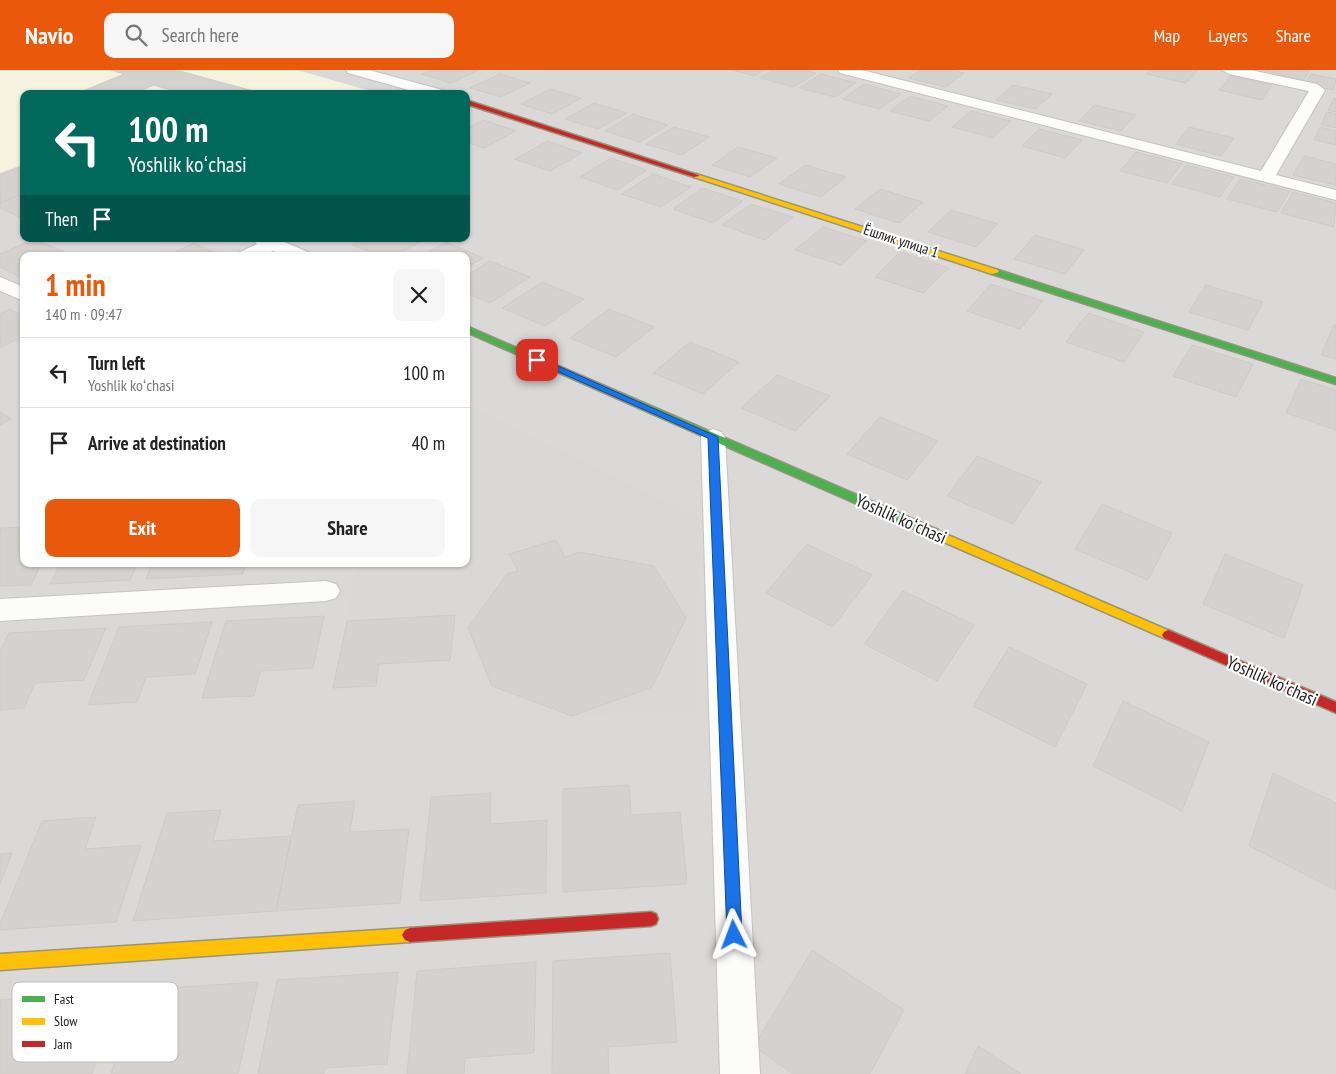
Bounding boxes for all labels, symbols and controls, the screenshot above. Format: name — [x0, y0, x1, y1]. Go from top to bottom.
search box — [104, 13, 454, 58]
text: Navio — [25, 20, 74, 51]
icon: search — [122, 21, 150, 49]
text: Search here — [162, 23, 239, 47]
text: Map — [1154, 24, 1180, 47]
text: Layers — [1208, 24, 1248, 47]
text: Share — [1276, 24, 1311, 47]
text: 100 m — [128, 106, 209, 152]
icon: left — [45, 110, 110, 175]
text: Yoshlik koʻchasi — [128, 150, 247, 178]
icon: arrive — [88, 205, 116, 233]
text: Then — [45, 207, 78, 231]
street label: Ёшлик улица 1 — [861, 219, 941, 262]
text: 1 min — [45, 265, 106, 304]
button: close — [393, 269, 445, 321]
text: 140 m · 09:47 — [45, 304, 123, 324]
pin — [516, 339, 558, 381]
icon: arrive — [523, 346, 551, 374]
text: Turn left — [88, 351, 145, 375]
icon: left — [45, 359, 73, 387]
text: 100 m — [403, 361, 445, 385]
text: Yoshlik koʻchasi — [88, 375, 174, 395]
icon: arrive — [45, 429, 73, 457]
text: Arrive at destination — [88, 431, 226, 455]
text: 40 m — [412, 431, 445, 455]
street label: Yoshlik koʻchasi — [852, 488, 950, 549]
button: Exit — [45, 499, 240, 557]
button: Share — [250, 499, 445, 557]
street label: Yoshlik koʻchasi — [1223, 650, 1321, 711]
position arrow — [707, 908, 759, 960]
legend — [12, 982, 178, 1062]
text: Fast — [54, 990, 74, 1008]
text: Slow — [54, 1012, 78, 1030]
text: Jam — [53, 1035, 72, 1053]

